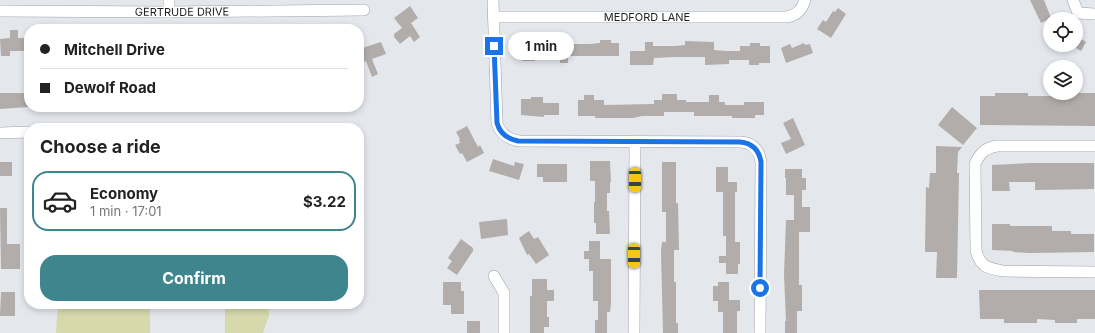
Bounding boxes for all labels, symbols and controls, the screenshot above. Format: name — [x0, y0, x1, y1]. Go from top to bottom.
street label: GERTRUDE DRIVE — [135, 4, 229, 19]
street label: MEDFORD LANE — [604, 10, 690, 24]
map controls — [1043, 12, 1083, 100]
button: locate — [1043, 12, 1083, 52]
callout: 1 min — [508, 32, 574, 60]
route end — [485, 37, 503, 55]
text: 1 min — [525, 38, 557, 54]
text: Mitchell Drive — [64, 40, 165, 59]
button: layers — [1043, 60, 1083, 100]
text: Dewolf Road — [64, 78, 156, 97]
text: Choose a ride — [40, 136, 161, 157]
car — [629, 168, 641, 192]
icon: car — [42, 183, 78, 219]
text: Economy — [90, 184, 158, 203]
text: $3.22 — [303, 192, 346, 211]
text: 1 min · 17:01 — [90, 203, 162, 219]
car — [628, 244, 640, 268]
button: Confirm — [40, 255, 348, 301]
route start — [751, 279, 769, 297]

